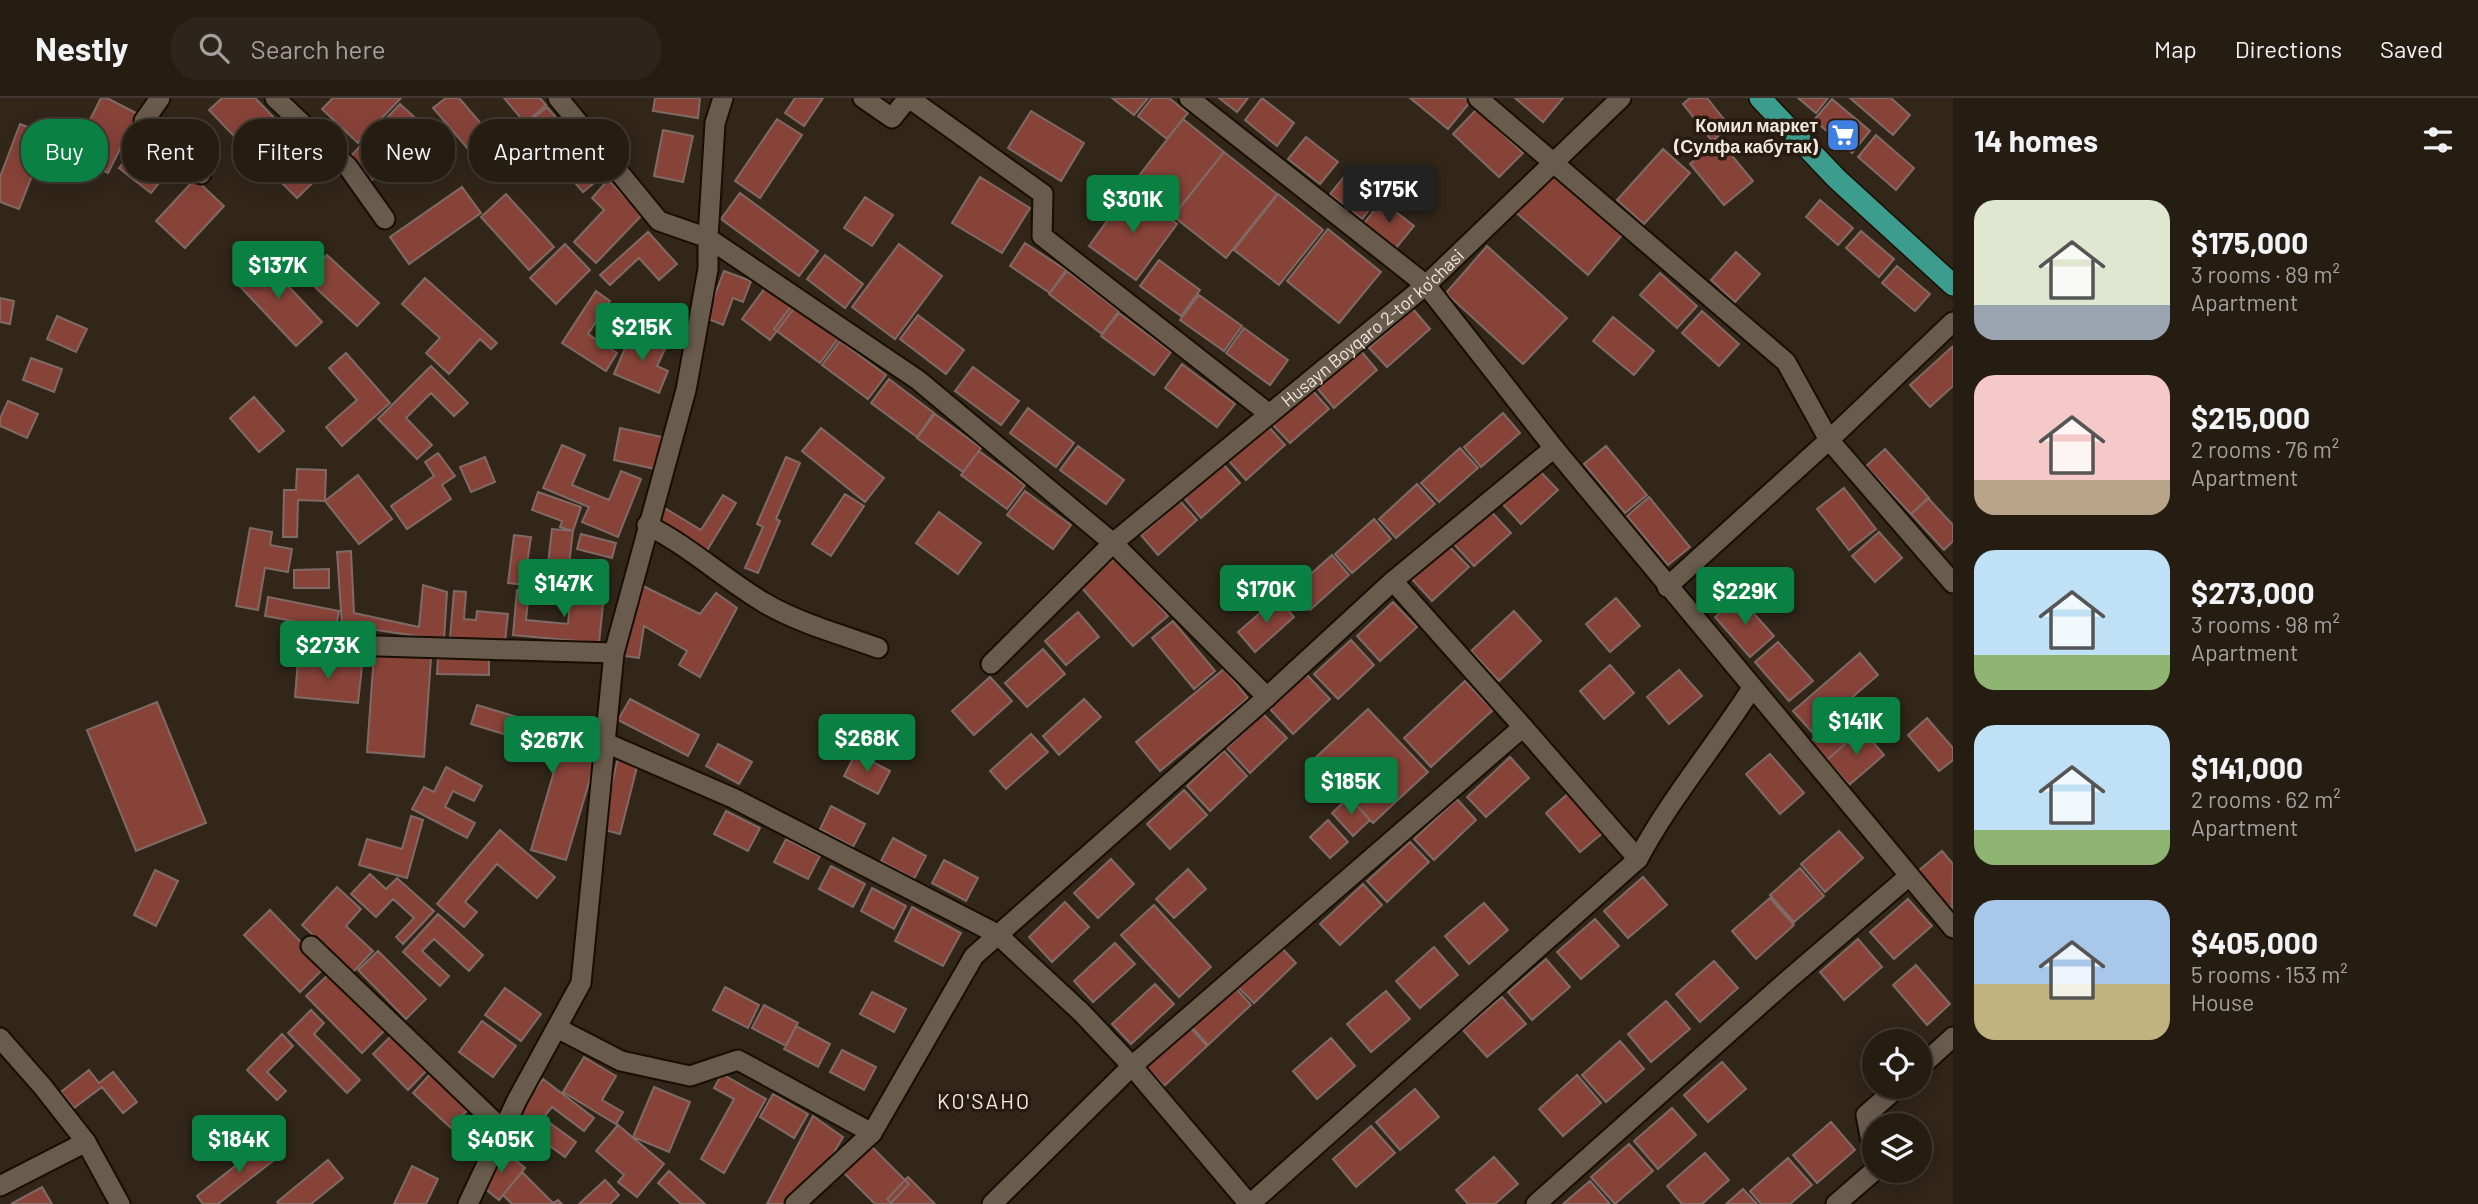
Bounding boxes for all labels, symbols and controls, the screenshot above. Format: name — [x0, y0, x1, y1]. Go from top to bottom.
search box — [171, 17, 661, 80]
text: Nestly — [35, 28, 129, 68]
icon: search — [195, 29, 233, 67]
text: Search here — [251, 33, 386, 64]
text: Map — [2154, 34, 2197, 63]
text: Directions — [2235, 34, 2342, 63]
text: Saved — [2380, 34, 2443, 63]
place label: Комил маркет (Сулфа кабутак) — [1673, 114, 1819, 157]
supermarket icon: Комил маркет (Сулфа кабутак) — [1824, 116, 1862, 154]
chip: Buy — [21, 119, 108, 182]
chip: Rent — [122, 119, 219, 182]
chip: Filters — [233, 119, 347, 182]
chip: New — [361, 119, 455, 182]
chip: Apartment — [469, 119, 629, 182]
icon: filters — [2419, 121, 2457, 159]
text: 14 homes — [1974, 122, 2098, 158]
pin: $175K — [1340, 166, 1438, 225]
text: $175K — [1359, 174, 1419, 202]
pin: $301K — [1084, 176, 1182, 235]
text: $301K — [1103, 184, 1163, 212]
text: $175,000 — [2191, 224, 2308, 260]
icon: home — [2030, 228, 2114, 312]
pin: $137K — [229, 242, 327, 301]
street label: Husayn Boyqaro 2-tor ko'chasi — [1276, 244, 1468, 411]
text: $137K — [248, 250, 308, 278]
text: 3 rooms · 89 m² — [2191, 260, 2340, 288]
text: Apartment — [2191, 288, 2298, 316]
pin: $215K — [593, 303, 691, 363]
text: $215K — [612, 312, 672, 340]
text: $215,000 — [2191, 399, 2310, 435]
icon: home — [2030, 403, 2114, 487]
text: 2 rooms · 76 m² — [2191, 435, 2339, 463]
text: Apartment — [2191, 463, 2298, 491]
pin: $147K — [515, 560, 613, 619]
pin: $170K — [1217, 566, 1315, 625]
text: $147K — [534, 568, 594, 596]
pin: $229K — [1696, 568, 1794, 627]
text: $170K — [1236, 574, 1296, 602]
text: $273,000 — [2191, 574, 2315, 610]
text: $229K — [1712, 576, 1778, 604]
icon: home — [2030, 578, 2114, 662]
text: 3 rooms · 98 m² — [2191, 610, 2340, 638]
pin: $273K — [279, 622, 377, 681]
text: $273K — [296, 630, 360, 658]
text: Apartment — [2191, 638, 2298, 666]
pin: $141K — [1807, 698, 1905, 757]
text: $141K — [1828, 706, 1884, 734]
pin: $268K — [818, 714, 916, 774]
pin: $267K — [503, 716, 601, 776]
text: $268K — [834, 723, 900, 751]
text: $267K — [520, 725, 584, 753]
text: $141,000 — [2191, 749, 2303, 785]
icon: home — [2030, 753, 2114, 837]
pin: $185K — [1302, 758, 1400, 817]
text: $185K — [1321, 766, 1381, 794]
text: 2 rooms · 62 m² — [2191, 785, 2341, 813]
text: Apartment — [2191, 813, 2298, 841]
text: $405,000 — [2191, 924, 2318, 960]
icon: home — [2030, 928, 2114, 1012]
text: 5 rooms · 153 m² — [2191, 960, 2348, 988]
text: House — [2191, 988, 2254, 1016]
map controls — [1862, 1029, 1932, 1183]
button: locate — [1862, 1029, 1932, 1099]
district label: KO'SAHO — [937, 1088, 1031, 1113]
button: layers — [1862, 1113, 1932, 1183]
pin: $184K — [190, 1116, 288, 1175]
pin: $405K — [452, 1116, 550, 1175]
text: $184K — [208, 1124, 270, 1152]
text: $405K — [468, 1124, 534, 1152]

